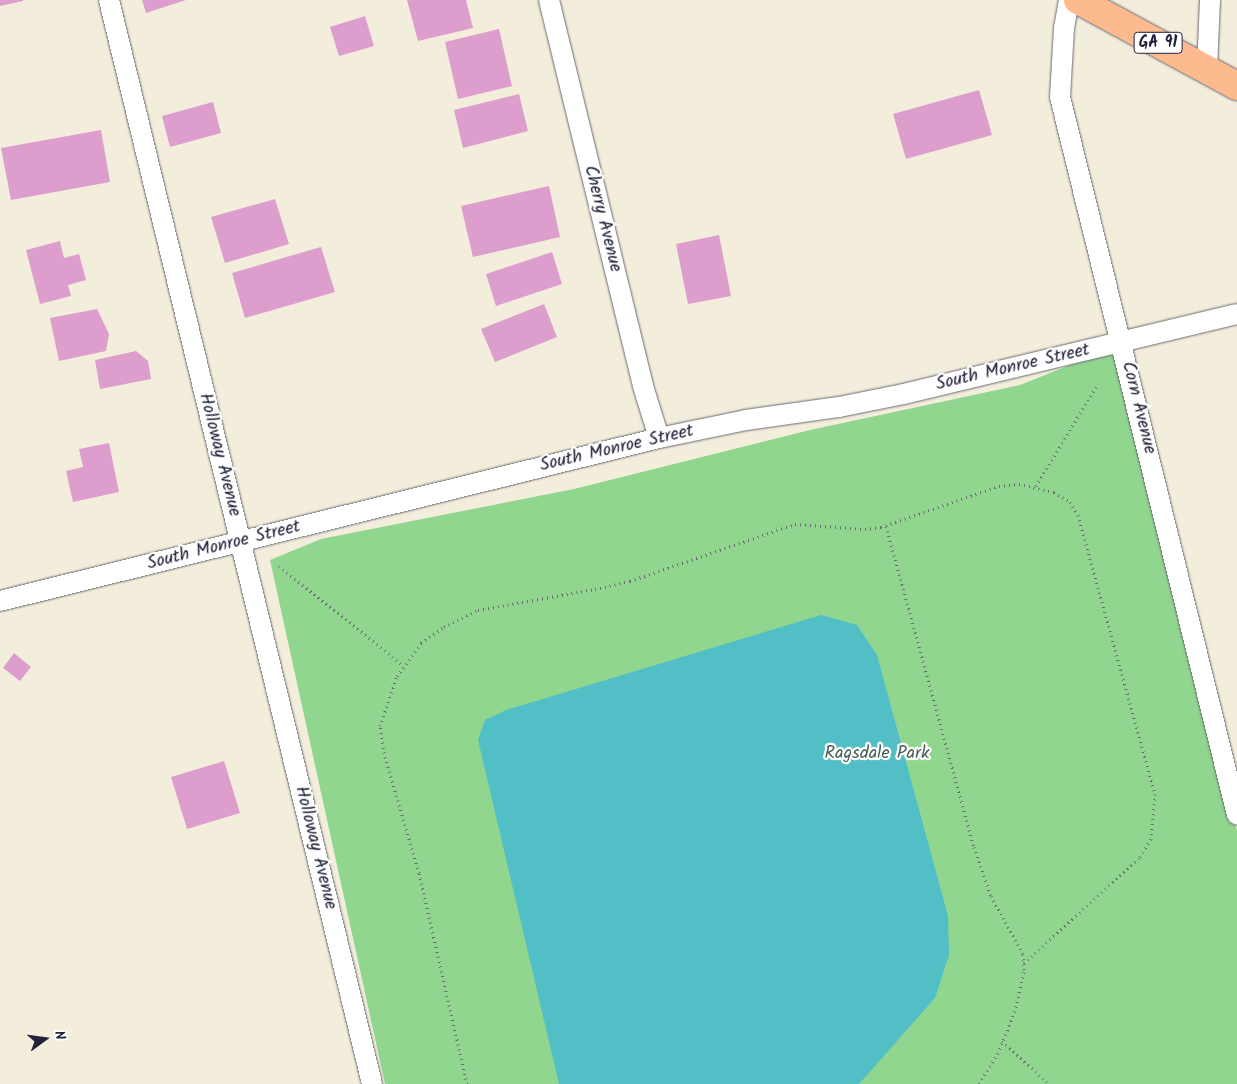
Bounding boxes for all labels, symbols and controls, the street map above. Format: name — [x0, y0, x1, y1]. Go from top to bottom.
road number: GA 91 — [1133, 29, 1183, 56]
street label: Cherry Avenue — [578, 163, 626, 275]
street label: South Monroe Street — [934, 340, 1092, 396]
street label: Corn Avenue — [1116, 359, 1160, 457]
street label: Holloway Avenue — [193, 391, 245, 519]
street label: South Monroe Street — [538, 421, 696, 477]
street label: South Monroe Street — [145, 517, 303, 575]
park label: Ragsdale Park — [825, 743, 929, 765]
street label: Holloway Avenue — [289, 784, 341, 912]
north arrow — [20, 1014, 70, 1064]
text: N — [48, 1028, 71, 1042]

